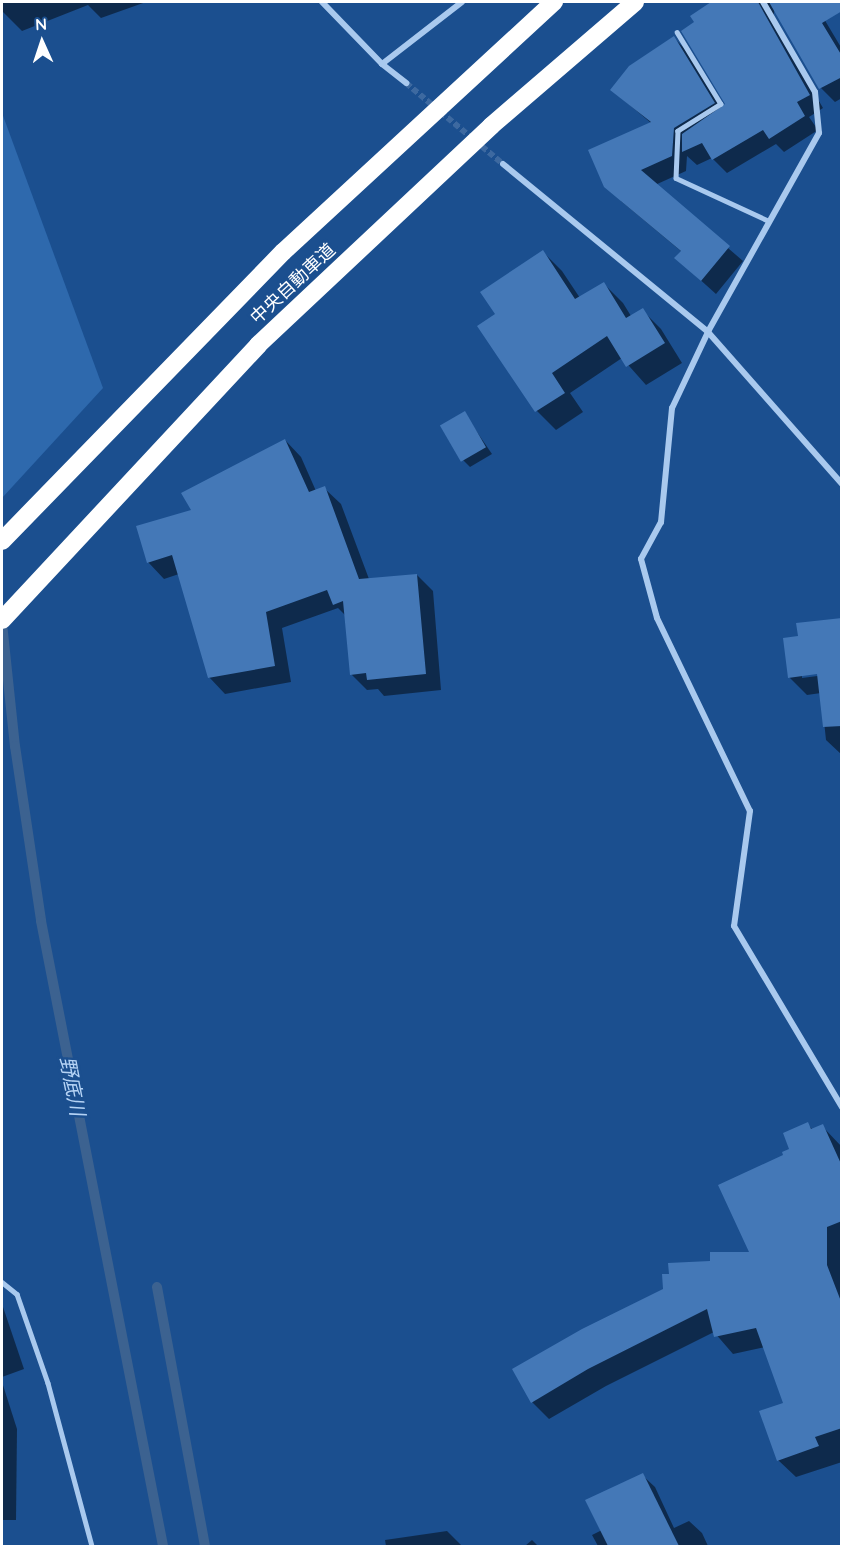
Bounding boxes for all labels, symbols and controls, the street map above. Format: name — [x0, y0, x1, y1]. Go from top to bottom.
north arrow — [12, 12, 72, 72]
text: N — [35, 14, 47, 34]
street label: 中央自動車道 — [246, 239, 340, 329]
water label: 野底川 — [55, 1054, 91, 1118]

